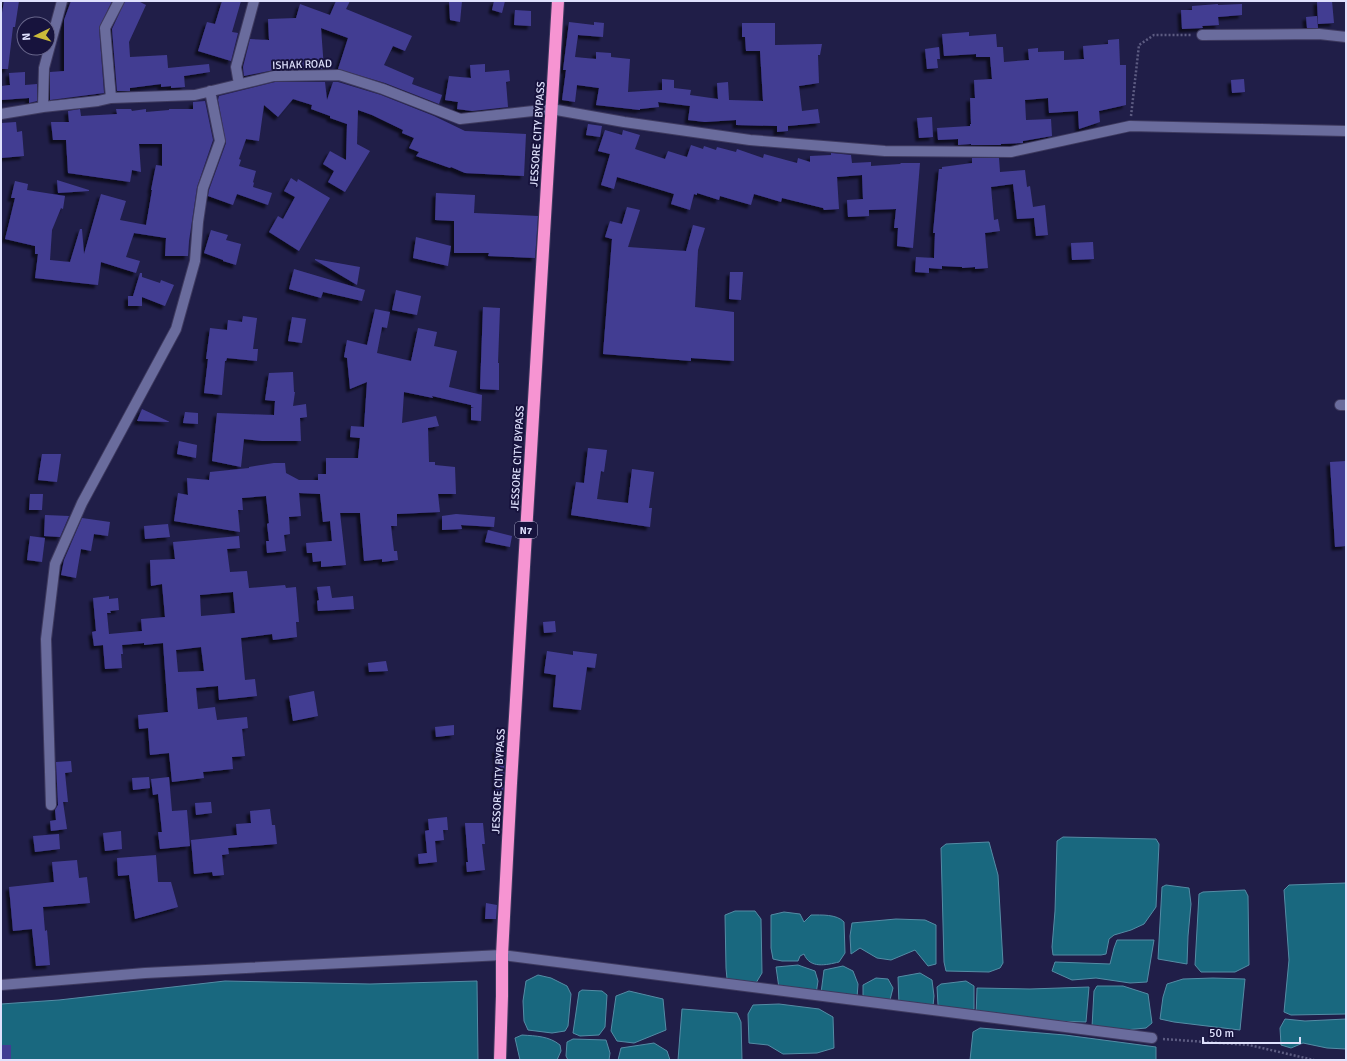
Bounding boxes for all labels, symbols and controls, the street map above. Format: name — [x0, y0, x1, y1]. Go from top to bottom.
north arrow — [16, 16, 56, 56]
text: N — [20, 32, 33, 41]
street label: ISHAK ROAD — [272, 57, 332, 72]
street label: JESSORE CITY BYPASS — [527, 81, 548, 187]
street label: JESSORE CITY BYPASS — [508, 405, 527, 511]
road number: N7 — [515, 522, 537, 538]
street label: JESSORE CITY BYPASS — [489, 728, 508, 834]
scale bar — [1203, 1019, 1300, 1045]
text: 50 m — [1209, 1026, 1234, 1041]

